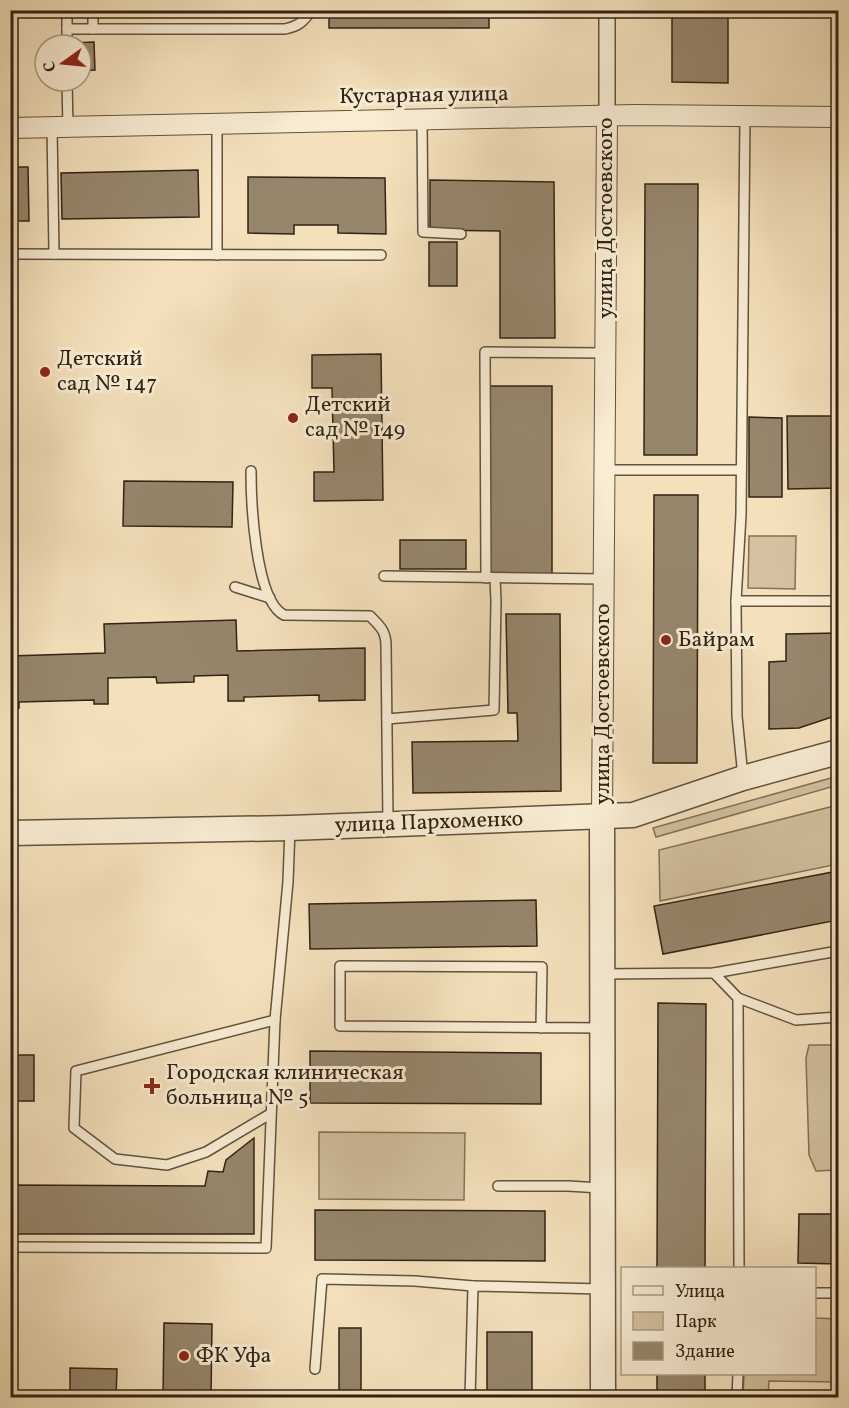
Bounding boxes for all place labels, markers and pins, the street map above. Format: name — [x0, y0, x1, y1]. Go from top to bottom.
place label: Детский сад № 147 — [57, 344, 157, 400]
marker: Детский сад № 147 — [38, 365, 52, 379]
place label: Детский сад № 149 — [305, 390, 405, 446]
marker: Детский сад № 149 — [286, 411, 300, 425]
place label: Байрам — [678, 625, 755, 656]
marker: Байрам — [659, 633, 673, 647]
place label: Городская клиническая больница № 5 — [166, 1058, 404, 1114]
marker: Городская клиническая больница № 5 — [143, 1077, 161, 1095]
place label: ФК Уфа — [196, 1341, 272, 1372]
marker: ФК Уфа — [177, 1349, 191, 1363]

